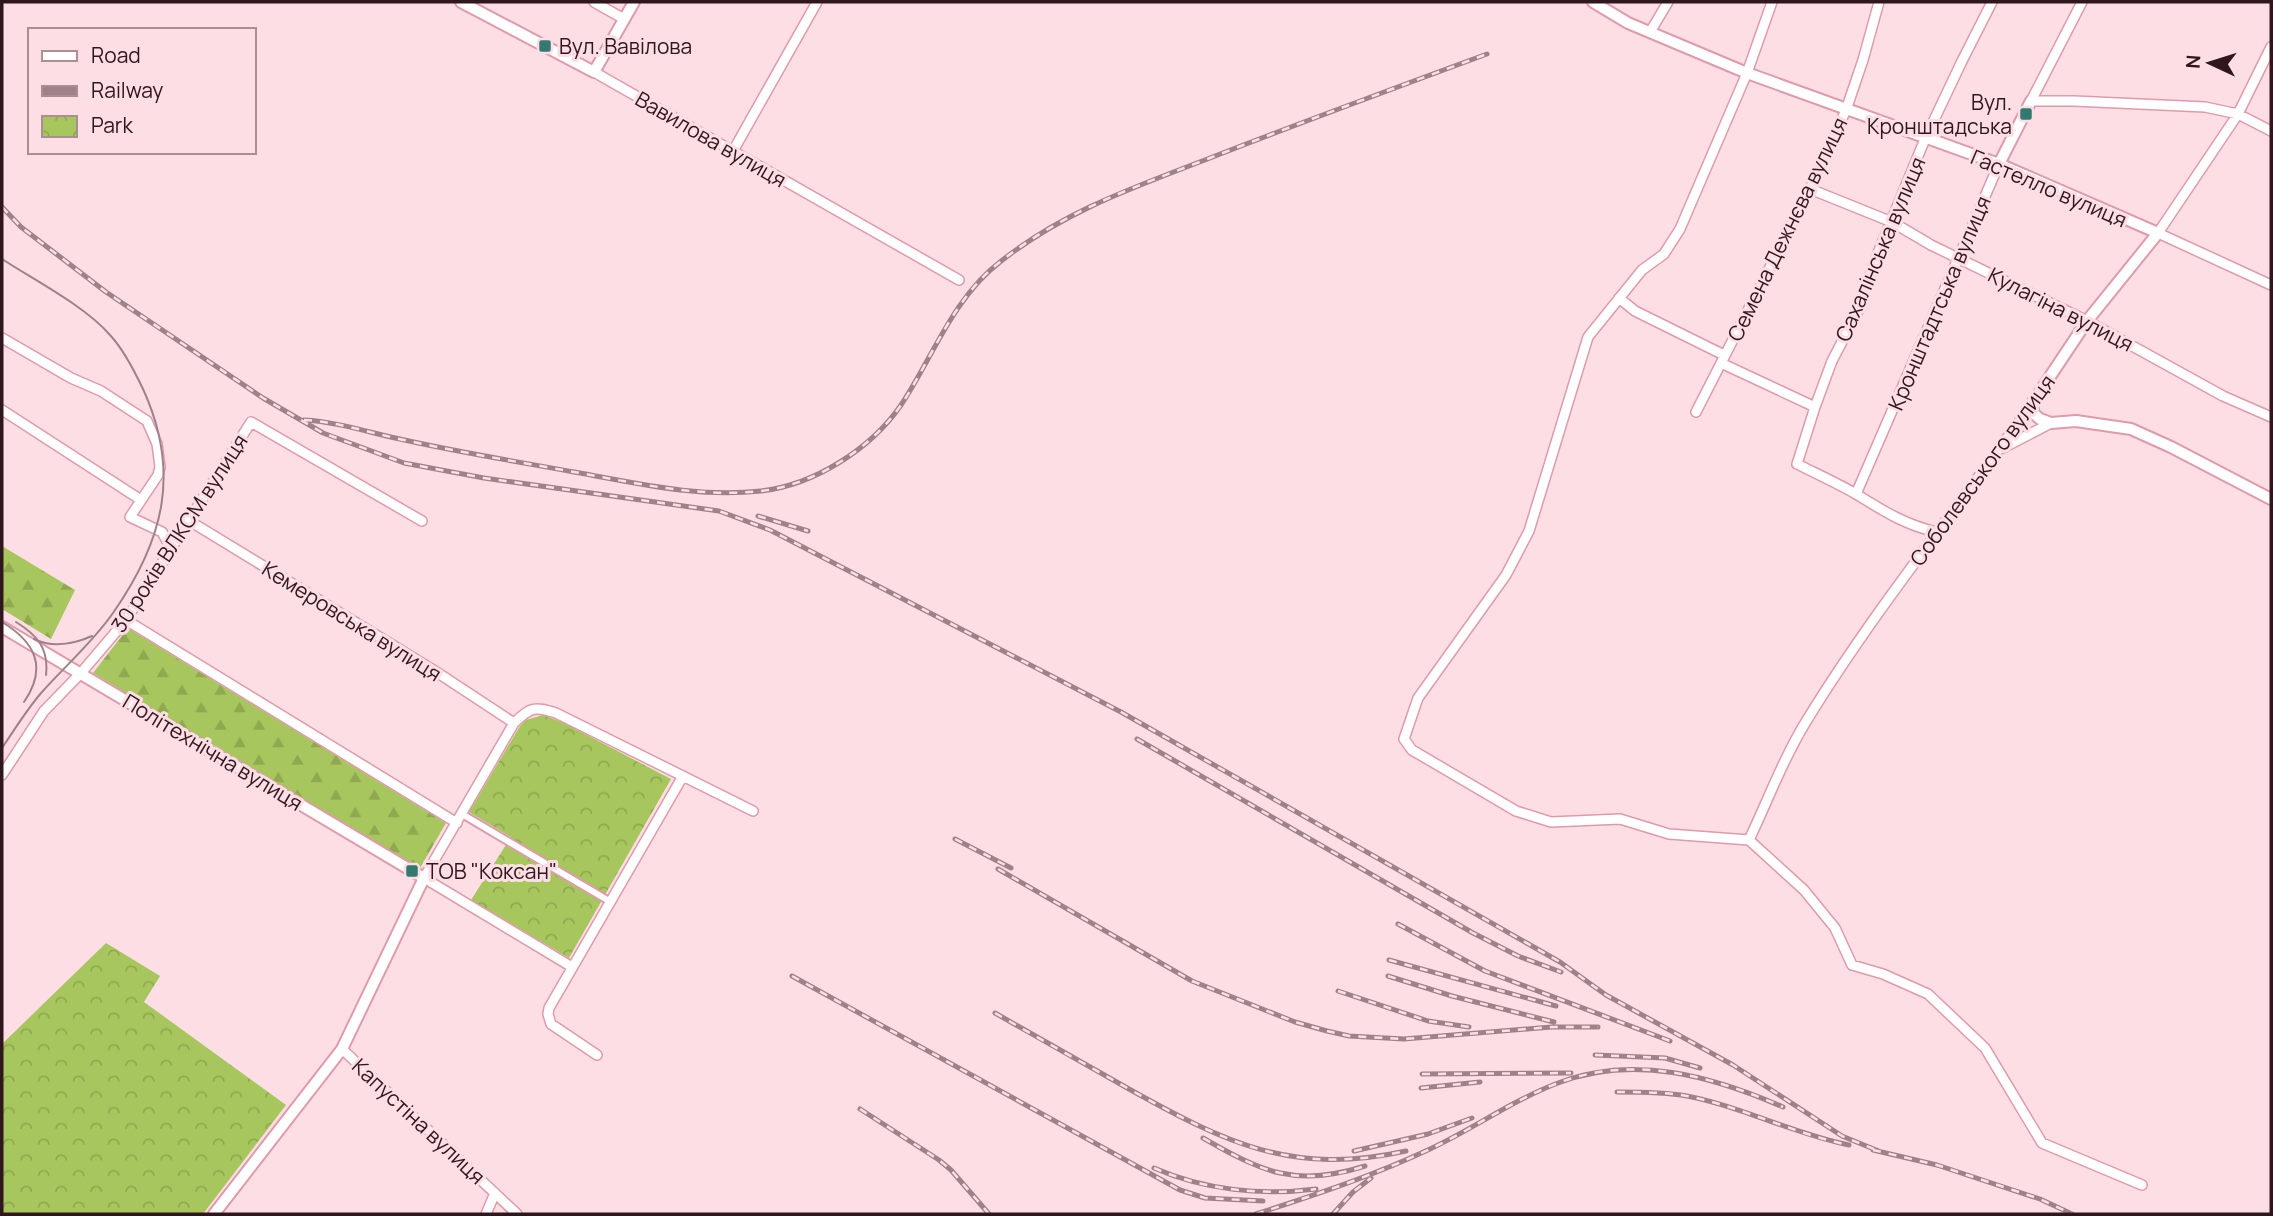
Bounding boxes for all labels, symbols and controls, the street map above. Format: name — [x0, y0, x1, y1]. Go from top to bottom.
legend — [28, 28, 256, 154]
north arrow — [2175, 28, 2245, 98]
place label: Вул. Вавілова — [559, 32, 692, 60]
marker: Вул. Вавілова — [537, 38, 553, 54]
text: Road — [91, 41, 141, 69]
text: N — [2180, 54, 2206, 70]
text: Railway — [91, 76, 163, 104]
street label: Вавилова вулиця — [630, 84, 792, 194]
place label: Вул. Кронштадська — [1867, 88, 2012, 140]
marker: Вул. Кронштадська — [2018, 106, 2034, 122]
text: Park — [91, 111, 133, 139]
street label: Семена Дежнєва вулиця — [1721, 112, 1853, 346]
street label: Гастелло вулиця — [1967, 143, 2131, 233]
street label: Сахалінська вулиця — [1828, 152, 1932, 346]
street label: Кронштадтська вулиця — [1881, 192, 1997, 414]
street label: Кулагіна вулиця — [1984, 260, 2138, 358]
street label: Соболевського вулиця — [1903, 369, 2061, 571]
street label: 30 років ВЛКСМ вулиця — [104, 429, 254, 637]
street label: Кемеровська вулиця — [257, 554, 447, 688]
street label: Політехнічна вулиця — [118, 687, 308, 817]
place label: ТОВ "Коксан" — [426, 857, 557, 885]
marker: ТОВ "Коксан" — [404, 863, 420, 879]
street label: Капустіна вулиця — [346, 1052, 492, 1190]

